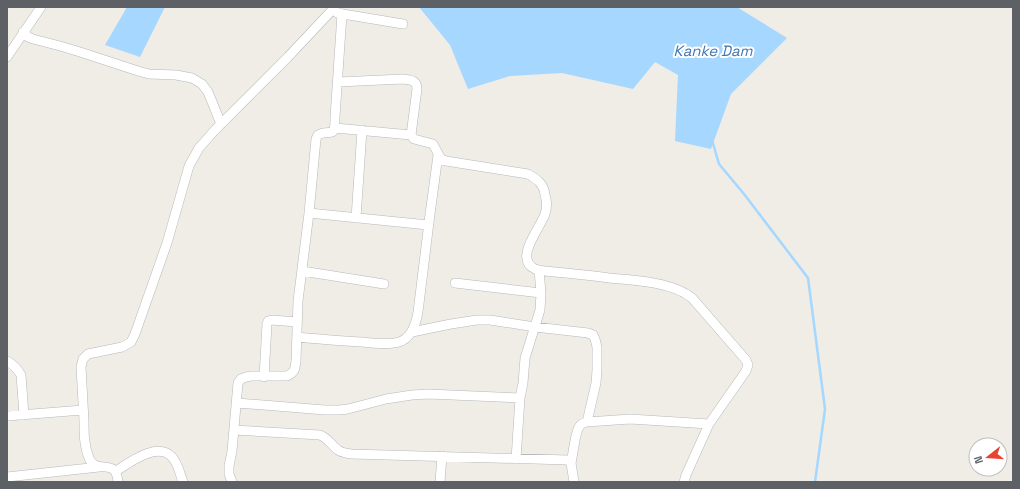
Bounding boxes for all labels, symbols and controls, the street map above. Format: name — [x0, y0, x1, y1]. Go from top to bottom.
water label: Kanke Dam — [674, 41, 754, 60]
north arrow — [968, 437, 1008, 477]
text: N — [971, 454, 986, 465]

